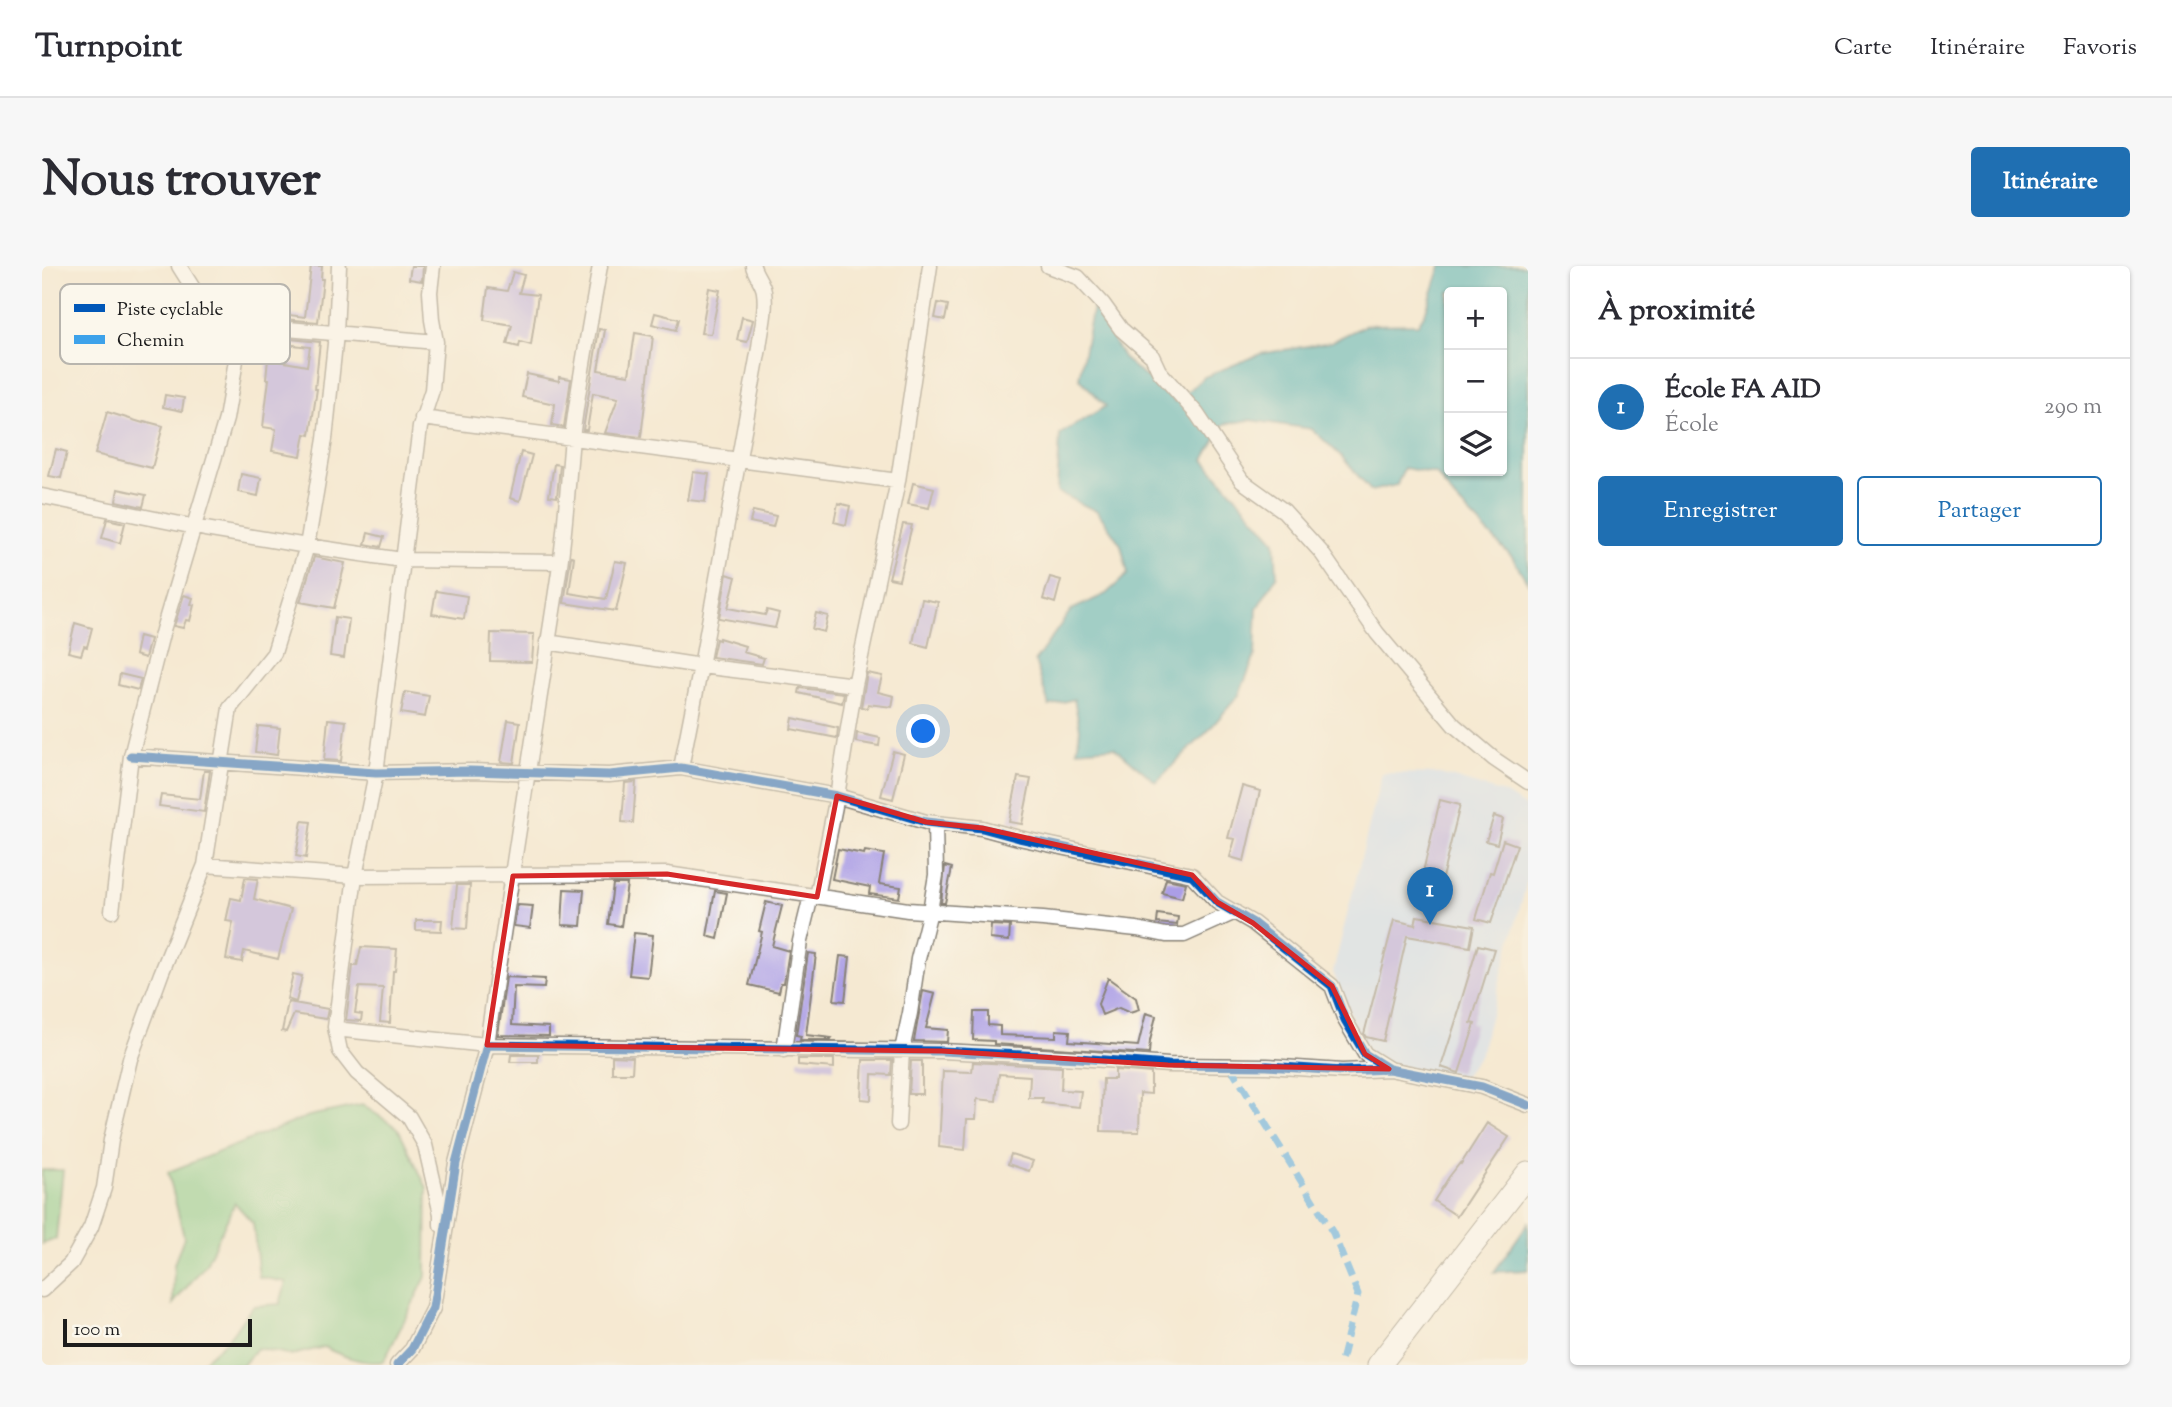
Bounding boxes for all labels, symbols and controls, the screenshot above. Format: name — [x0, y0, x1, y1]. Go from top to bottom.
text: Turnpoint — [35, 24, 182, 72]
text: Carte — [1834, 31, 1892, 65]
text: Itinéraire — [1930, 31, 2025, 65]
text: Favoris — [2063, 31, 2137, 65]
text: Nous trouver — [42, 147, 321, 217]
button: Itinéraire — [1971, 147, 2130, 217]
legend — [60, 284, 290, 364]
map controls — [1444, 287, 1507, 476]
button: + — [1444, 287, 1507, 350]
text: À proximité — [1598, 290, 1755, 333]
text: Piste cyclable — [117, 297, 224, 324]
text: Chemin — [117, 328, 185, 355]
button: − — [1444, 350, 1507, 413]
text: École FA AID — [1665, 372, 1821, 409]
text: 1 — [1617, 391, 1625, 424]
text: 290 m — [2044, 391, 2102, 424]
text: École — [1665, 409, 1719, 442]
button: layers — [1444, 413, 1507, 476]
button: Enregistrer — [1598, 476, 1843, 546]
button: Partager — [1857, 476, 2102, 546]
your location — [906, 714, 940, 748]
pin: 1 — [1407, 867, 1453, 925]
scale bar — [63, 1316, 252, 1348]
text: 100 m — [74, 1317, 120, 1344]

